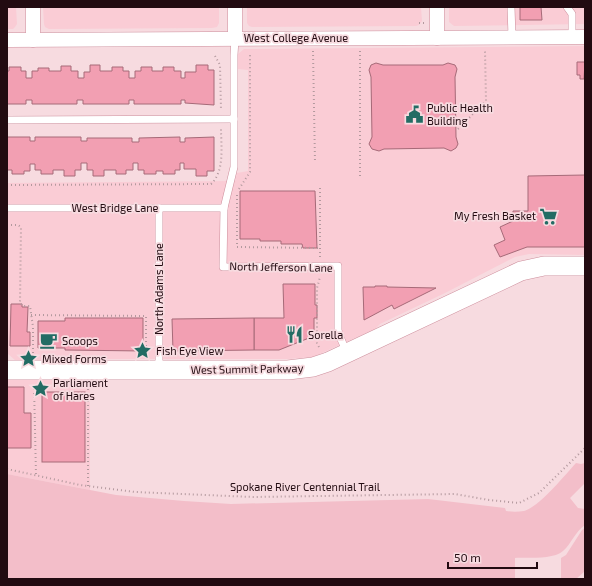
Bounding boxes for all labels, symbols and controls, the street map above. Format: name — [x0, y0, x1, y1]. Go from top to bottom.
street label: West College Avenue — [244, 31, 348, 44]
place label: Public Health Building — [427, 101, 493, 127]
public building icon: Public Health Building — [404, 104, 424, 124]
street label: West Bridge Lane — [71, 201, 159, 214]
supermarket icon: My Fresh Basket — [539, 206, 559, 226]
place label: My Fresh Basket — [454, 209, 536, 222]
street label: North Adams Lane — [152, 243, 165, 335]
street label: North Jefferson Lane — [229, 259, 333, 274]
restaurant icon: Sorella — [285, 325, 305, 345]
place label: Sorella — [308, 328, 343, 341]
cafe icon: Scoops — [39, 331, 59, 351]
place label: Scoops — [62, 334, 98, 347]
place icon: Fish Eye View — [133, 341, 153, 361]
place label: Fish Eye View — [156, 344, 224, 357]
place icon: Mixed Forms — [19, 349, 39, 369]
place label: Mixed Forms — [42, 352, 107, 365]
street label: West Summit Parkway — [190, 361, 304, 376]
place label: Parliament of Hares — [53, 376, 108, 402]
place icon: Parliament of Hares — [30, 379, 50, 399]
street label: Spokane River Centennial Trail — [230, 480, 381, 493]
scale bar — [448, 544, 537, 570]
text: 50 m — [454, 550, 481, 564]

